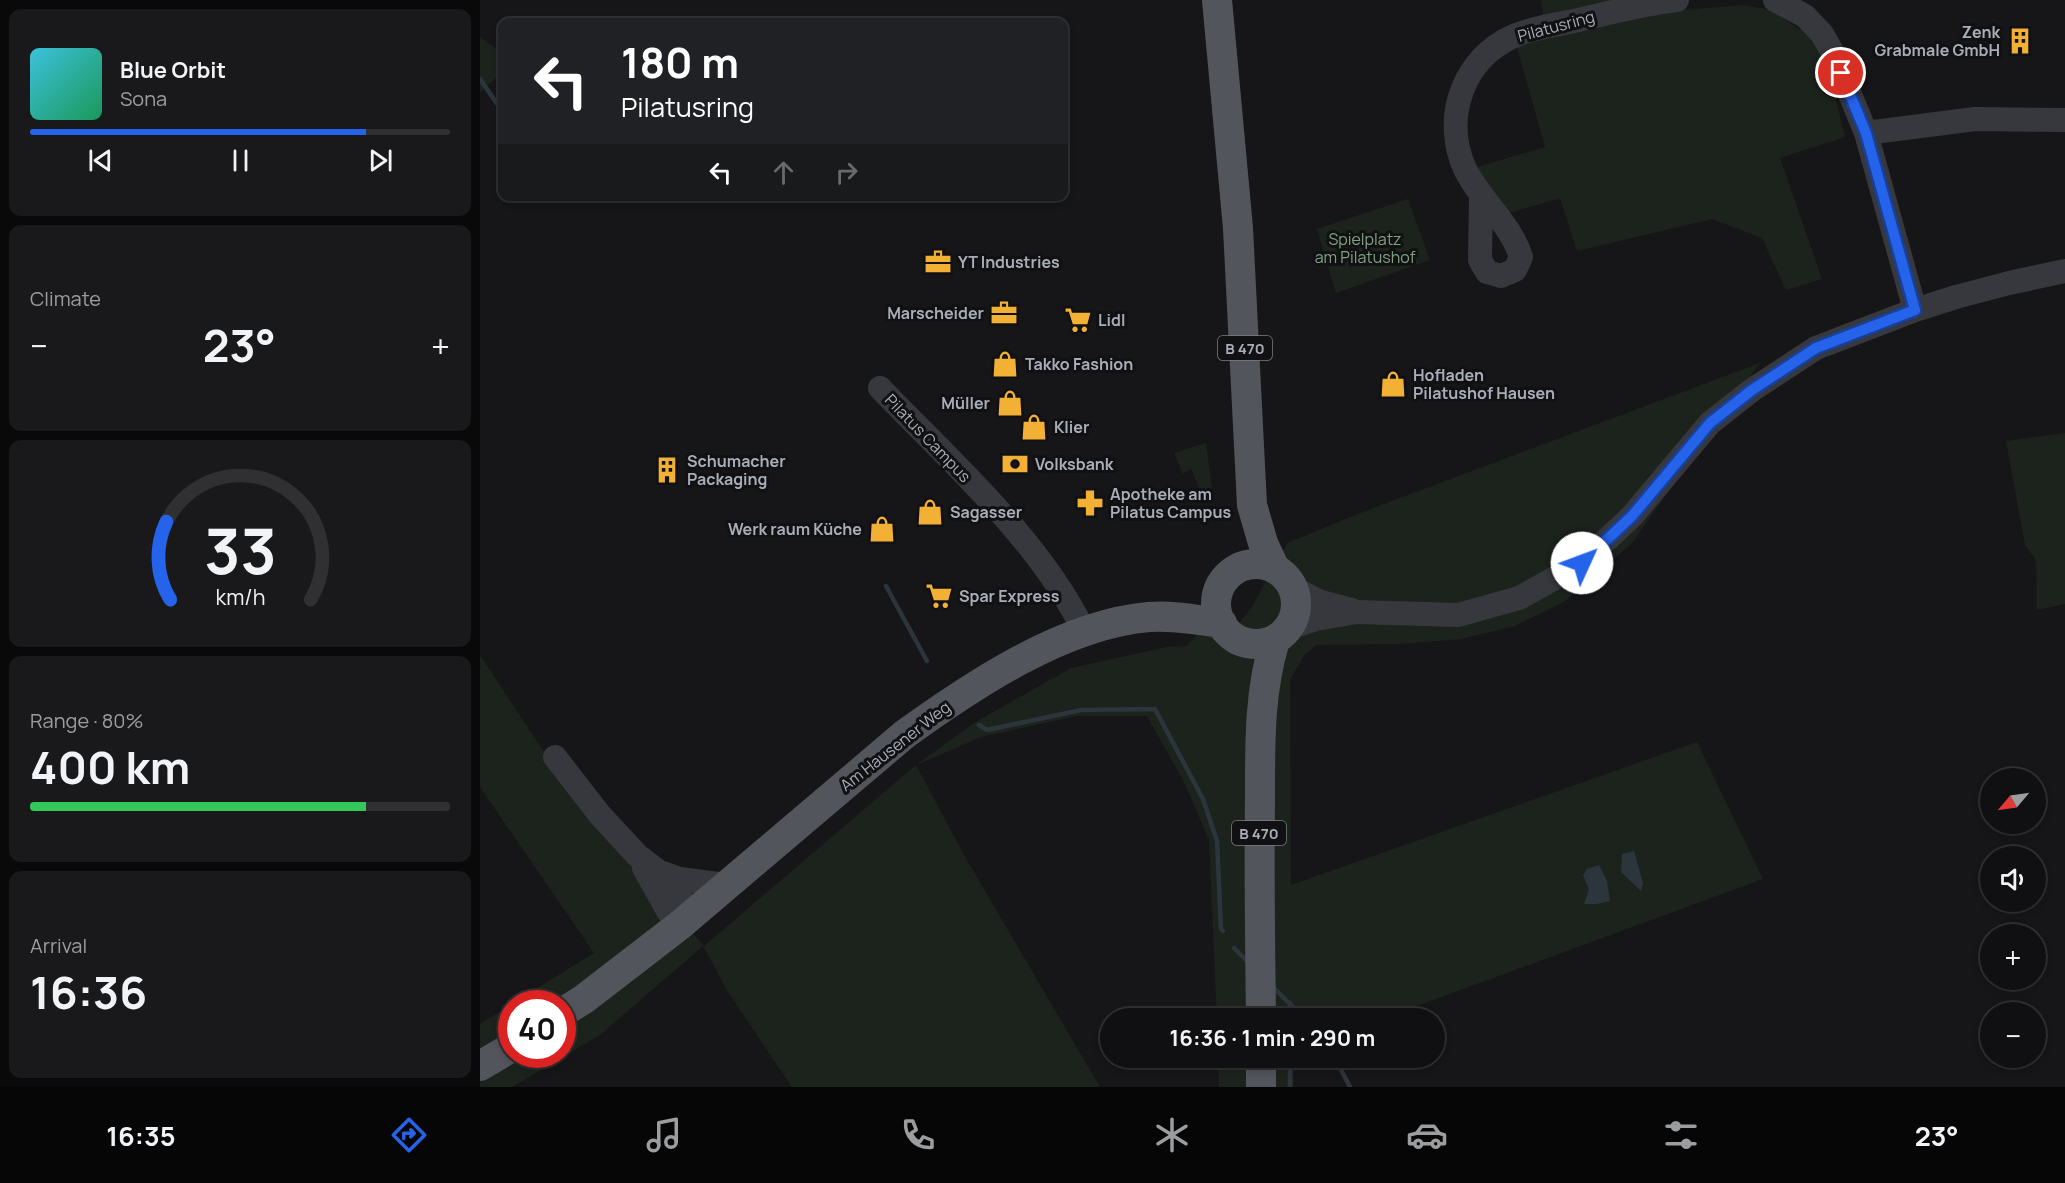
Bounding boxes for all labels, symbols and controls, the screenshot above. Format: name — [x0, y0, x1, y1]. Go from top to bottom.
street label: Pilatusring — [1515, 5, 1597, 47]
place label: Zenk Grabmale GmbH — [1875, 21, 2000, 61]
building icon: Zenk Grabmale GmbH — [2005, 26, 2035, 56]
text: 180 m — [621, 33, 739, 91]
icon: left — [522, 42, 600, 120]
pin — [1815, 47, 1866, 98]
text: Blue Orbit — [120, 55, 226, 85]
icon: arrive — [1824, 56, 1857, 89]
text: Sona — [120, 85, 167, 112]
text: Pilatusring — [621, 88, 754, 125]
icon: previous — [84, 144, 117, 177]
icon: pause — [224, 144, 257, 177]
icon: next — [364, 144, 397, 177]
icon: left — [704, 156, 737, 189]
icon: ahead — [767, 156, 800, 189]
icon: right — [830, 156, 863, 189]
park label: Spielplatz am Pilatushof — [1315, 228, 1416, 268]
office icon: YT Industries — [923, 247, 953, 277]
place label: YT Industries — [958, 251, 1060, 273]
text: Climate — [30, 285, 101, 312]
office icon: Marscheider — [989, 298, 1019, 328]
place label: Marscheider — [887, 302, 984, 324]
supermarket icon: Lidl — [1063, 305, 1093, 335]
place label: Lidl — [1098, 309, 1125, 331]
text: 23° — [203, 314, 276, 376]
text: − — [30, 323, 48, 368]
text: + — [431, 323, 450, 368]
road number: B 470 — [1218, 336, 1272, 360]
shop icon: Takko Fashion — [990, 349, 1020, 379]
place label: Takko Fashion — [1025, 353, 1133, 375]
place label: Hofladen Pilatushof Hausen — [1413, 364, 1555, 404]
shop icon: Hofladen Pilatushof Hausen — [1378, 369, 1408, 399]
shop icon: Müller — [995, 388, 1025, 418]
street label: Pilatus Campus — [880, 389, 976, 487]
place label: Müller — [941, 392, 990, 414]
shop icon: Klier — [1019, 412, 1049, 442]
place label: Klier — [1054, 416, 1089, 438]
bank icon: Volksbank — [1000, 449, 1030, 479]
place label: Schumacher Packaging — [687, 450, 786, 490]
place label: Volksbank — [1035, 453, 1114, 475]
building icon: Schumacher Packaging — [652, 455, 682, 485]
place label: Apotheke am Pilatus Campus — [1110, 483, 1231, 523]
pharmacy icon: Apotheke am Pilatus Campus — [1075, 488, 1105, 518]
shop icon: Sagasser — [915, 497, 945, 527]
place label: Sagasser — [950, 501, 1022, 523]
text: 33 — [204, 508, 276, 594]
shop icon: Werk raum Küche — [867, 514, 897, 544]
place label: Werk raum Küche — [728, 518, 862, 540]
position arrow — [1550, 531, 1614, 595]
supermarket icon: Spar Express — [924, 581, 954, 611]
text: km/h — [215, 583, 265, 612]
place label: Spar Express — [959, 585, 1060, 607]
street label: Am Hausener Weg — [835, 696, 955, 796]
text: Range · 80% — [30, 707, 144, 734]
text: 400 km — [30, 736, 190, 798]
north arrow — [1980, 768, 2046, 834]
map controls — [1980, 768, 2046, 1068]
road number: B 470 — [1232, 821, 1286, 845]
button: sound — [1980, 846, 2046, 912]
button: + — [1980, 924, 2046, 990]
text: Arrival — [30, 932, 87, 959]
text: 16:36 — [30, 961, 147, 1023]
speed limit sign: 40 — [498, 990, 576, 1068]
button: − — [1980, 1002, 2046, 1068]
text: 16:36 · 1 min · 290 m — [1170, 1023, 1375, 1053]
icon: directions — [388, 1114, 430, 1156]
icon: music — [643, 1114, 685, 1156]
icon: phone — [897, 1114, 939, 1156]
icon: climate — [1151, 1114, 1193, 1156]
icon: car — [1406, 1114, 1448, 1156]
icon: filters — [1660, 1114, 1702, 1156]
text: 16:35 — [106, 1117, 176, 1154]
text: 23° — [1915, 1117, 1959, 1154]

